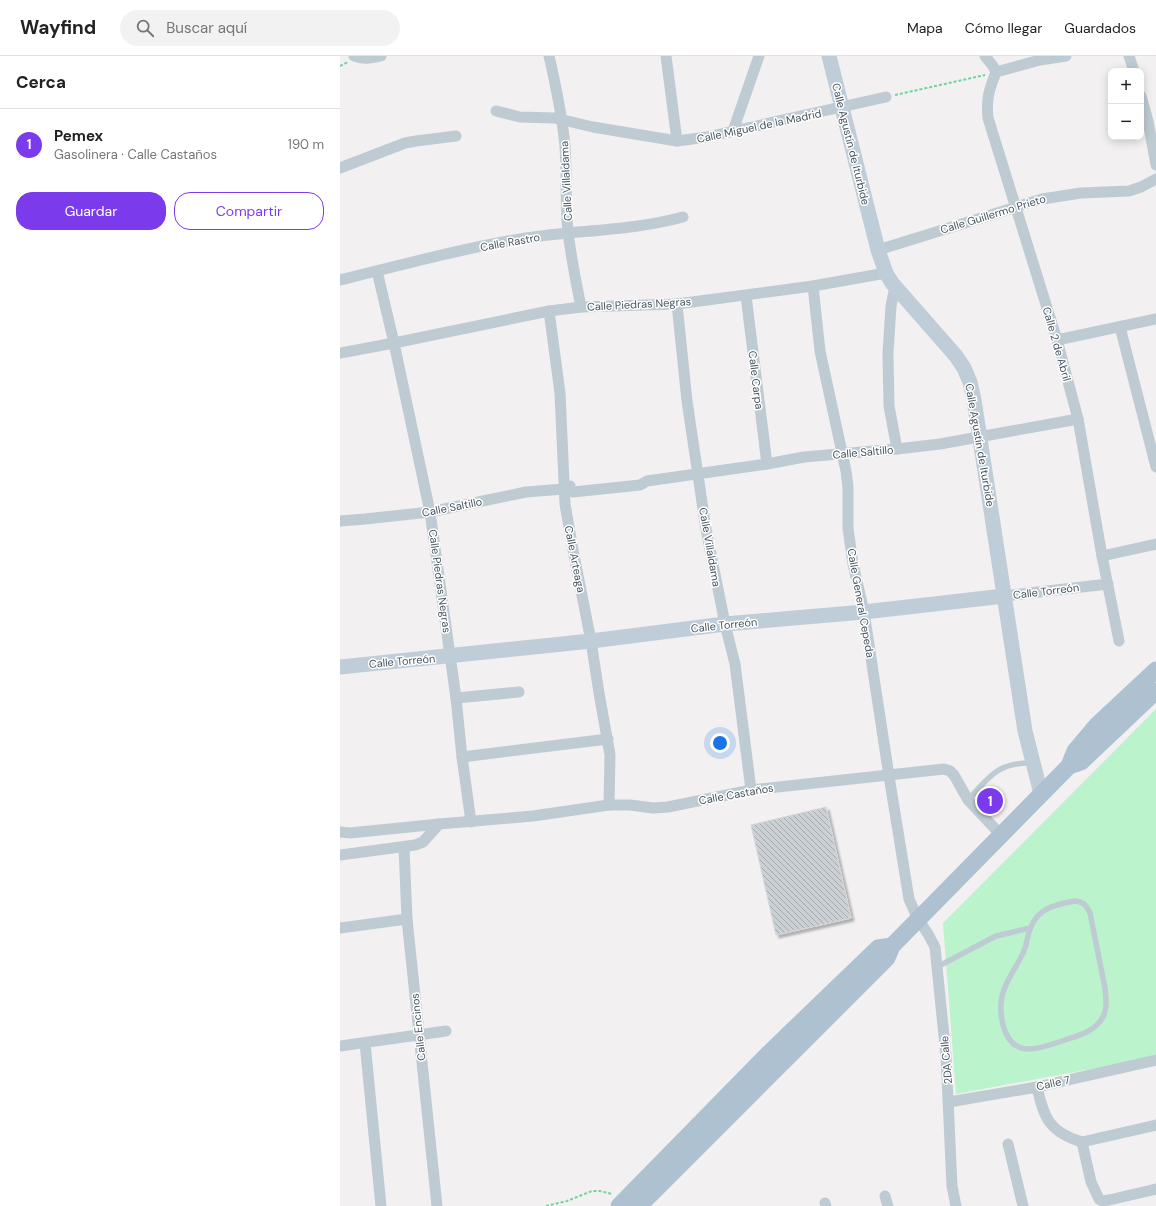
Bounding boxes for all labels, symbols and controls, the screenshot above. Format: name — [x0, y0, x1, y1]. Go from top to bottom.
search box — [120, 10, 400, 46]
text: Wayfind — [20, 15, 96, 40]
icon: search — [134, 17, 156, 39]
text: Buscar aquí — [166, 18, 247, 38]
text: Mapa — [907, 19, 943, 37]
text: Cómo llegar — [965, 19, 1042, 37]
text: Guardados — [1064, 19, 1136, 37]
map controls — [1108, 68, 1144, 140]
button: + — [1108, 68, 1144, 104]
text: Cerca — [16, 71, 66, 93]
street label: Calle Agustín de Iturbide — [829, 82, 873, 206]
button: − — [1108, 104, 1144, 140]
street label: Calle Miguel de la Madrid — [695, 106, 823, 146]
text: Pemex — [54, 126, 103, 146]
text: 1 — [27, 136, 31, 153]
text: 190 m — [288, 136, 324, 153]
street label: Calle Villaldama — [557, 141, 575, 221]
text: Gasolinera · Calle Castaños — [54, 146, 217, 163]
street label: Calle Guillermo Prieto — [939, 191, 1047, 237]
button: Guardar — [16, 192, 166, 230]
button: Compartir — [174, 192, 324, 230]
street label: Calle Rastro — [479, 230, 541, 254]
street label: Calle Piedras Negras — [587, 294, 691, 314]
street label: Calle 2 de Abril — [1040, 305, 1074, 383]
street label: Calle Carpa — [745, 350, 767, 410]
street label: Calle Agustín de Iturbide — [962, 382, 998, 508]
street label: Calle Saltillo — [832, 442, 894, 462]
street label: Calle Saltillo — [421, 494, 483, 520]
street label: Calle Villaldama — [696, 506, 724, 588]
street label: Calle Arteaga — [562, 524, 588, 594]
street label: Calle Piedras Negras — [426, 528, 454, 634]
street label: Calle General Cepeda — [844, 547, 878, 659]
street label: Calle Torreón — [1012, 580, 1080, 602]
street label: Calle Torreón — [690, 615, 758, 635]
street label: Calle Torreón — [368, 651, 436, 671]
your location — [710, 733, 730, 753]
street label: Calle Castaños — [697, 781, 775, 807]
pin: 1 — [977, 786, 1003, 816]
street label: Calle Encinos — [407, 993, 429, 1061]
street label: 2DA Calle — [937, 1035, 955, 1085]
street label: Calle 7 — [1035, 1073, 1071, 1093]

